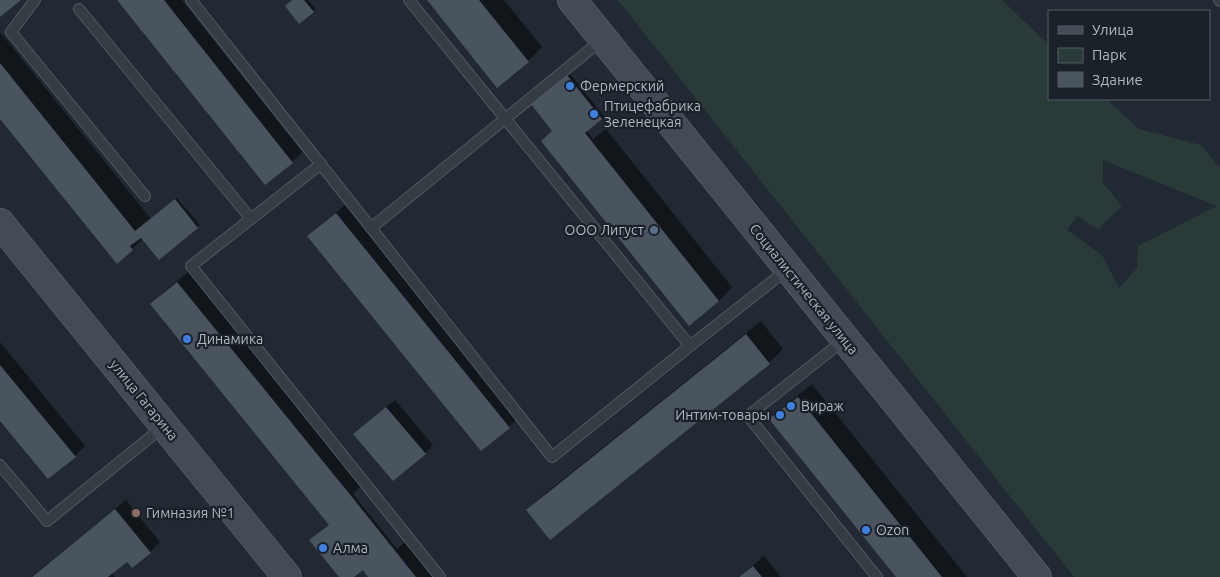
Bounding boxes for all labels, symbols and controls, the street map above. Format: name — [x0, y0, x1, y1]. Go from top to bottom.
legend — [1048, 10, 1210, 100]
text: Улица — [1092, 21, 1134, 38]
text: Парк — [1092, 46, 1127, 63]
text: Здание — [1092, 71, 1143, 88]
place label: Фермерский — [580, 78, 664, 94]
marker: Фермерский — [564, 80, 576, 92]
place label: Птицефабрика Зеленецкая — [604, 98, 701, 130]
marker: Птицефабрика Зеленецкая — [588, 108, 600, 120]
street label: Социалистическая улица — [746, 221, 862, 357]
place label: ООО Лигуст — [565, 222, 644, 238]
marker: ООО Лигуст — [648, 224, 660, 236]
place label: Динамика — [197, 331, 263, 347]
marker: Динамика — [181, 333, 193, 345]
street label: улица Гагарина — [107, 356, 181, 444]
place label: Вираж — [801, 398, 845, 414]
marker: Вираж — [785, 400, 797, 412]
place label: Интим-товары — [675, 407, 770, 423]
marker: Интим-товары — [774, 409, 786, 421]
place label: Гимназия №1 — [146, 505, 235, 521]
marker: Гимназия №1 — [130, 507, 142, 519]
place label: Ozon — [876, 522, 909, 538]
marker: Ozon — [860, 524, 872, 536]
place label: Алма — [333, 540, 368, 556]
marker: Алма — [317, 542, 329, 554]

